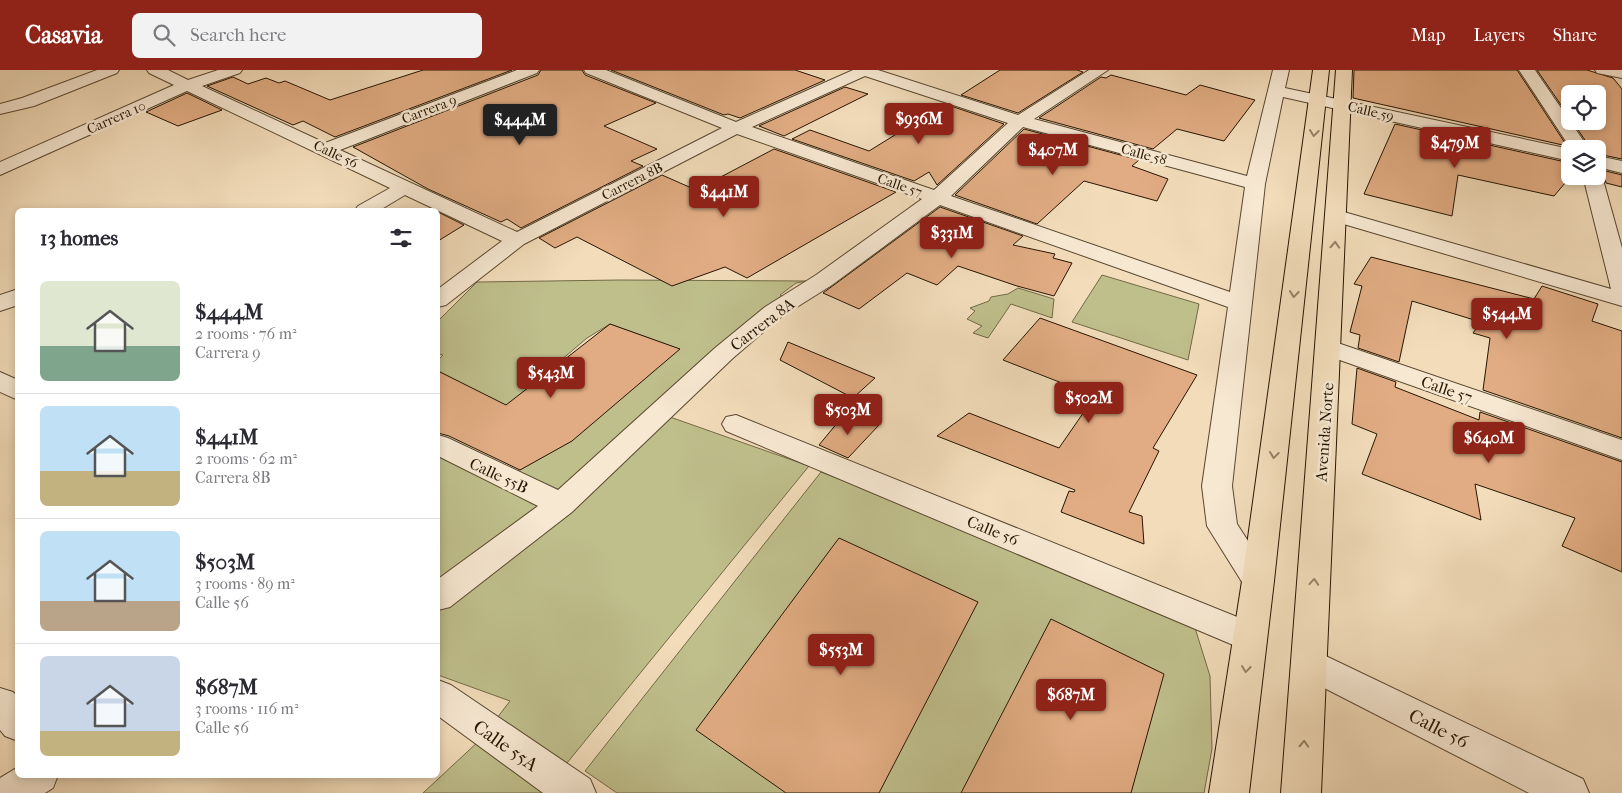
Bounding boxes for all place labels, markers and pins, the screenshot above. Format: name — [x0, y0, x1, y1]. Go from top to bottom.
pin: $936M — [884, 102, 954, 145]
pin: $444M — [485, 104, 555, 146]
pin: $479M — [1420, 126, 1490, 169]
pin: $407M — [1018, 134, 1088, 176]
pin: $441M — [689, 176, 759, 218]
pin: $331M — [917, 216, 987, 259]
pin: $544M — [1472, 298, 1542, 340]
pin: $543M — [516, 356, 586, 399]
pin: $502M — [1054, 382, 1124, 424]
pin: $503M — [813, 394, 883, 436]
pin: $640M — [1454, 422, 1524, 464]
pin: $553M — [806, 634, 876, 676]
pin: $687M — [1036, 678, 1106, 721]

